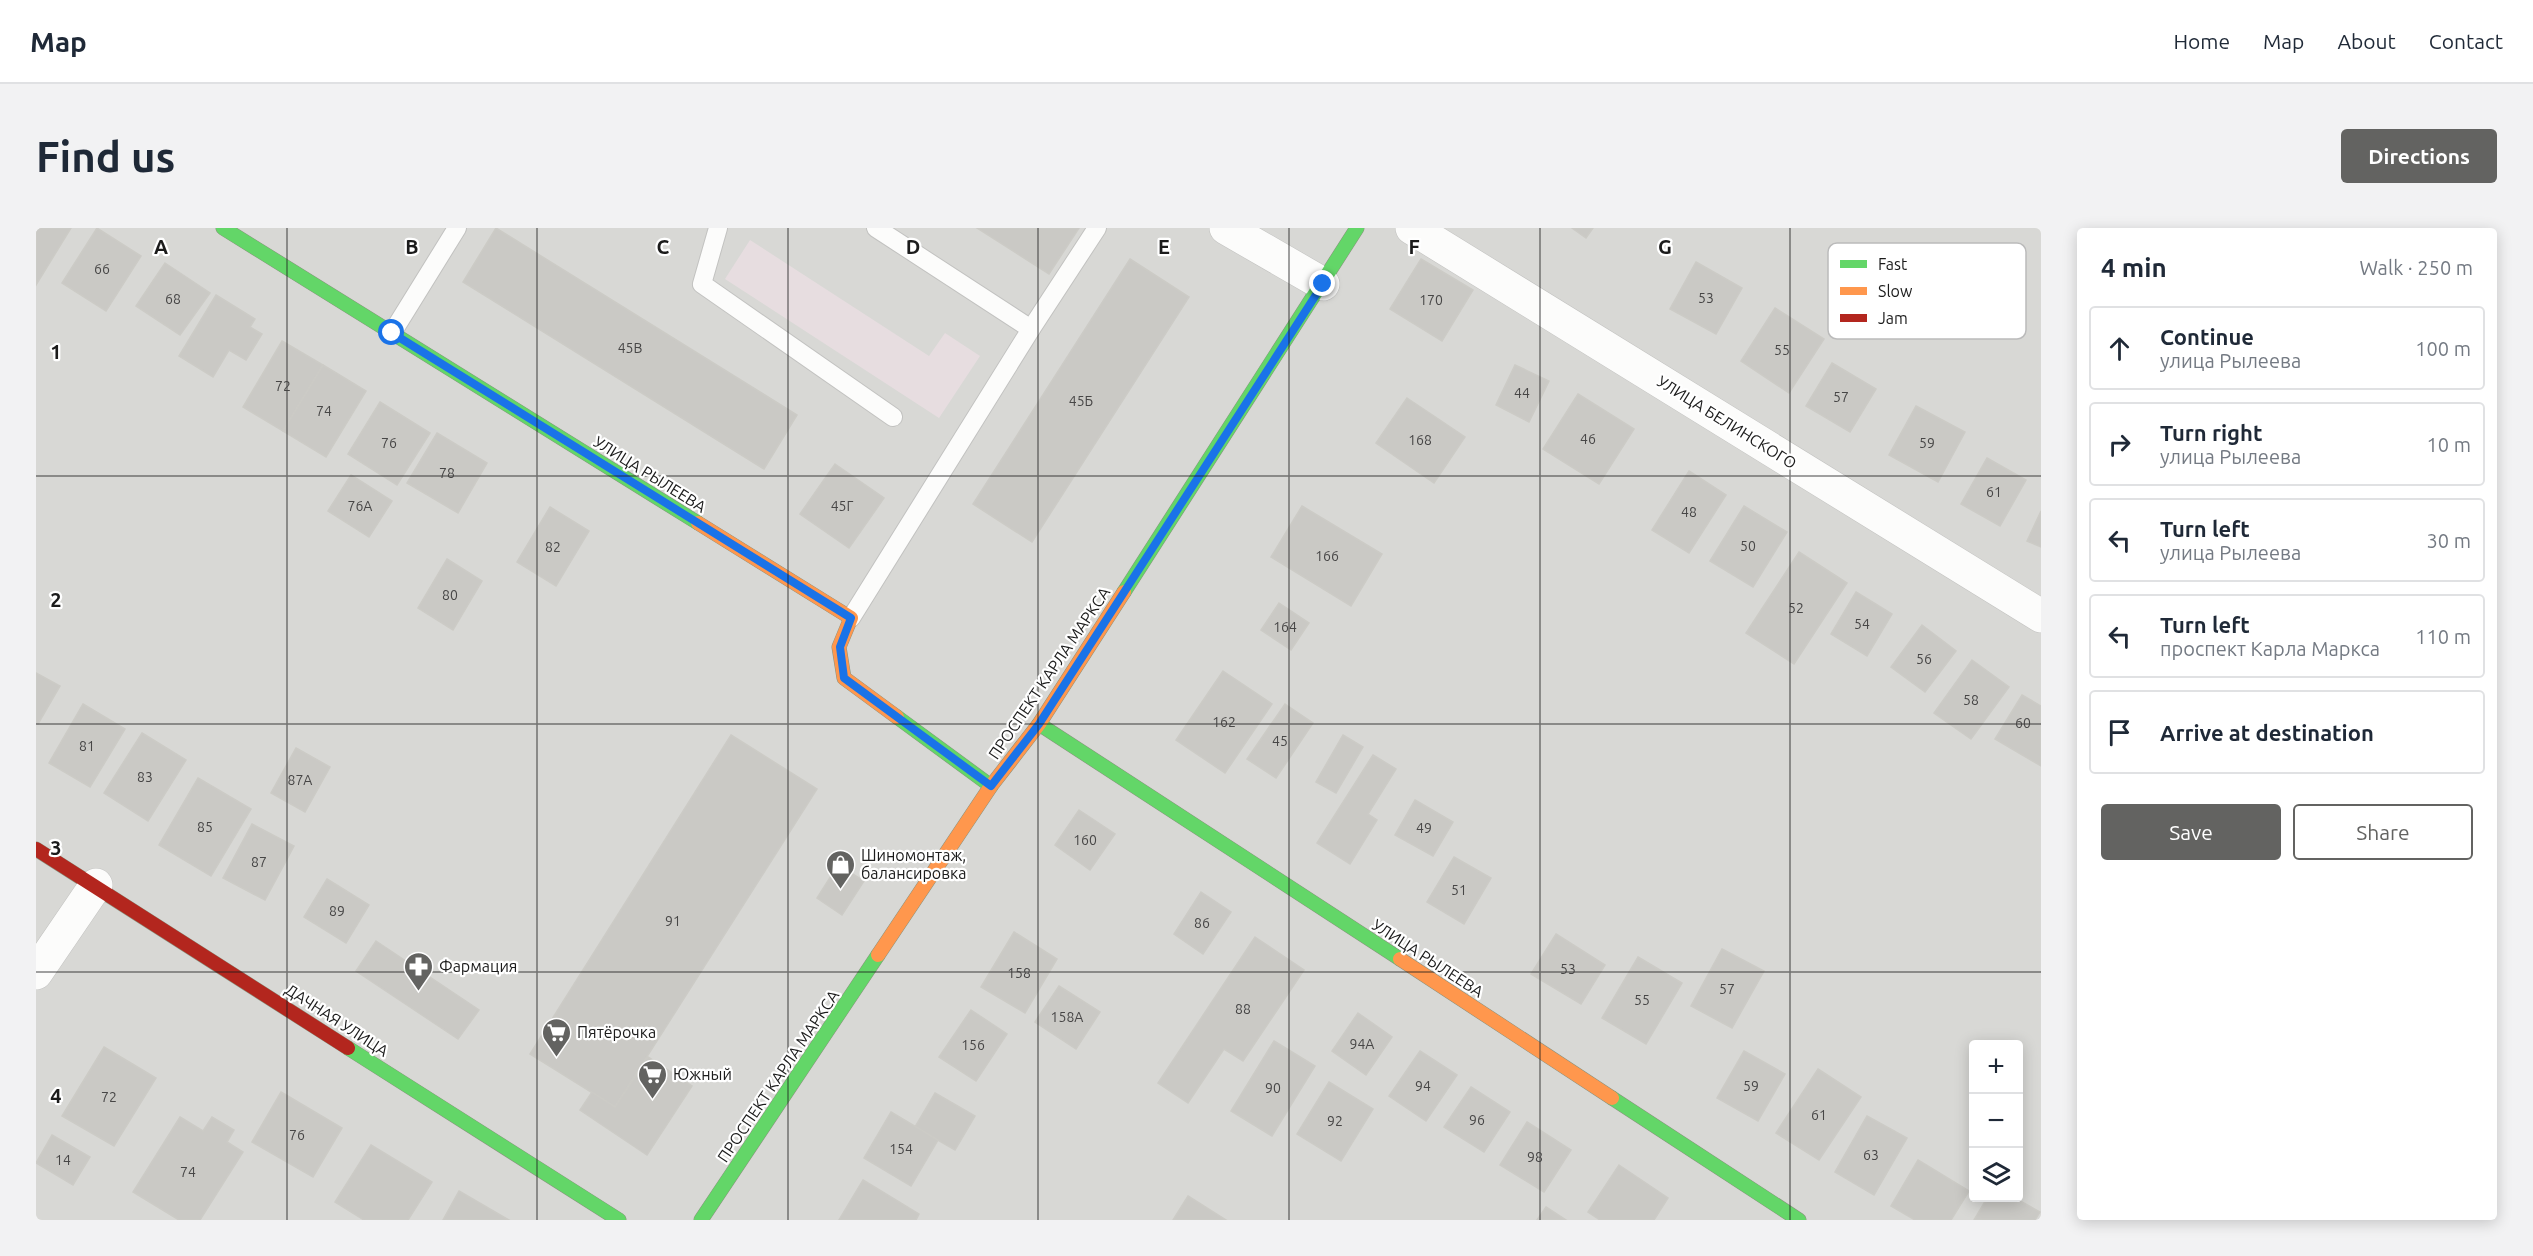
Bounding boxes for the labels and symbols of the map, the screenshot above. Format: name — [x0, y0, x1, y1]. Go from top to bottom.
text: A — [154, 235, 168, 258]
text: B — [405, 235, 419, 258]
text: C — [657, 235, 670, 258]
text: D — [906, 235, 920, 258]
text: E — [1158, 235, 1170, 258]
text: F — [1408, 235, 1420, 258]
text: G — [1658, 235, 1672, 258]
legend — [1828, 243, 2026, 339]
text: Fast — [1878, 255, 1908, 273]
house number: 66 — [94, 261, 110, 277]
route end — [1309, 270, 1335, 296]
text: Slow — [1878, 282, 1913, 300]
house number: 53 — [1698, 290, 1714, 306]
house number: 68 — [165, 291, 181, 307]
house number: 170 — [1419, 292, 1443, 308]
text: Jam — [1878, 309, 1908, 327]
route start — [378, 319, 404, 345]
text: 1 — [50, 340, 62, 363]
house number: 45В — [618, 340, 642, 356]
house number: 55 — [1774, 342, 1790, 358]
street label: УЛИЦА БЕЛИНСКОГО — [1654, 372, 1800, 472]
house number: 72 — [275, 378, 291, 394]
house number: 44 — [1514, 385, 1530, 401]
house number: 57 — [1833, 389, 1849, 405]
house number: 45Б — [1069, 393, 1093, 409]
house number: 74 — [316, 403, 332, 419]
house number: 46 — [1580, 431, 1596, 447]
street label: УЛИЦА РЫЛЕЕВА — [591, 432, 710, 516]
house number: 168 — [1408, 432, 1432, 448]
house number: 76 — [381, 435, 397, 451]
house number: 59 — [1919, 435, 1935, 451]
house number: 78 — [439, 465, 455, 481]
house number: 61 — [1986, 484, 2002, 500]
house number: 76А — [348, 498, 372, 514]
house number: 45Г — [831, 498, 853, 514]
house number: 48 — [1681, 504, 1697, 520]
house number: 50 — [1740, 538, 1756, 554]
house number: 82 — [545, 539, 561, 555]
house number: 166 — [1315, 548, 1339, 564]
street label: ПРОСПЕКТ КАРЛА МАРКСА — [985, 583, 1114, 762]
house number: 80 — [442, 587, 458, 603]
text: 2 — [50, 588, 62, 611]
house number: 52 — [1788, 600, 1804, 616]
house number: 54 — [1854, 616, 1870, 632]
house number: 164 — [1273, 619, 1297, 635]
house number: 56 — [1916, 651, 1932, 667]
house number: 58 — [1963, 692, 1979, 708]
house number: 162 — [1212, 714, 1236, 730]
house number: 60 — [2015, 715, 2031, 731]
house number: 45 — [1272, 733, 1288, 749]
house number: 81 — [79, 738, 95, 754]
house number: 83 — [137, 769, 153, 785]
house number: 87А — [288, 772, 312, 788]
house number: 85 — [197, 819, 213, 835]
house number: 49 — [1416, 820, 1432, 836]
house number: 160 — [1073, 832, 1097, 848]
text: 3 — [50, 836, 62, 859]
place label: Шиномонтаж, балансировка — [861, 846, 966, 882]
shop icon: Шиномонтаж, балансировка — [824, 848, 856, 890]
house number: 87 — [251, 854, 267, 870]
house number: 51 — [1451, 882, 1467, 898]
house number: 89 — [329, 903, 345, 919]
house number: 91 — [665, 913, 681, 929]
house number: 86 — [1194, 915, 1210, 931]
street label: УЛИЦА РЫЛЕЕВА — [1369, 915, 1487, 1001]
pharmacy icon: Фармация — [402, 950, 434, 992]
place label: Фармация — [439, 957, 517, 975]
house number: 53 — [1560, 961, 1576, 977]
house number: 158 — [1007, 965, 1031, 981]
street label: ДАЧНАЯ УЛИЦА — [282, 980, 392, 1060]
house number: 57 — [1719, 981, 1735, 997]
street label: ПРОСПЕКТ КАРЛА МАРКСА — [714, 986, 843, 1165]
house number: 55 — [1634, 992, 1650, 1008]
house number: 88 — [1235, 1001, 1251, 1017]
house number: 158А — [1051, 1009, 1083, 1025]
supermarket icon: Пятёрочка — [540, 1016, 572, 1058]
place label: Пятёрочка — [577, 1023, 656, 1041]
house number: 94А — [1350, 1036, 1374, 1052]
house number: 156 — [961, 1037, 985, 1053]
supermarket icon: Южный — [636, 1058, 668, 1100]
place label: Южный — [673, 1065, 732, 1083]
house number: 94 — [1415, 1078, 1431, 1094]
house number: 59 — [1743, 1078, 1759, 1094]
house number: 90 — [1265, 1080, 1281, 1096]
text: 4 — [50, 1084, 62, 1107]
house number: 72 — [101, 1089, 117, 1105]
house number: 61 — [1811, 1107, 1827, 1123]
house number: 96 — [1469, 1112, 1485, 1128]
house number: 92 — [1327, 1113, 1343, 1129]
house number: 76 — [289, 1127, 305, 1143]
house number: 154 — [889, 1141, 913, 1157]
house number: 63 — [1863, 1147, 1879, 1163]
house number: 98 — [1527, 1149, 1543, 1165]
house number: 14 — [55, 1152, 71, 1168]
house number: 74 — [180, 1164, 196, 1180]

